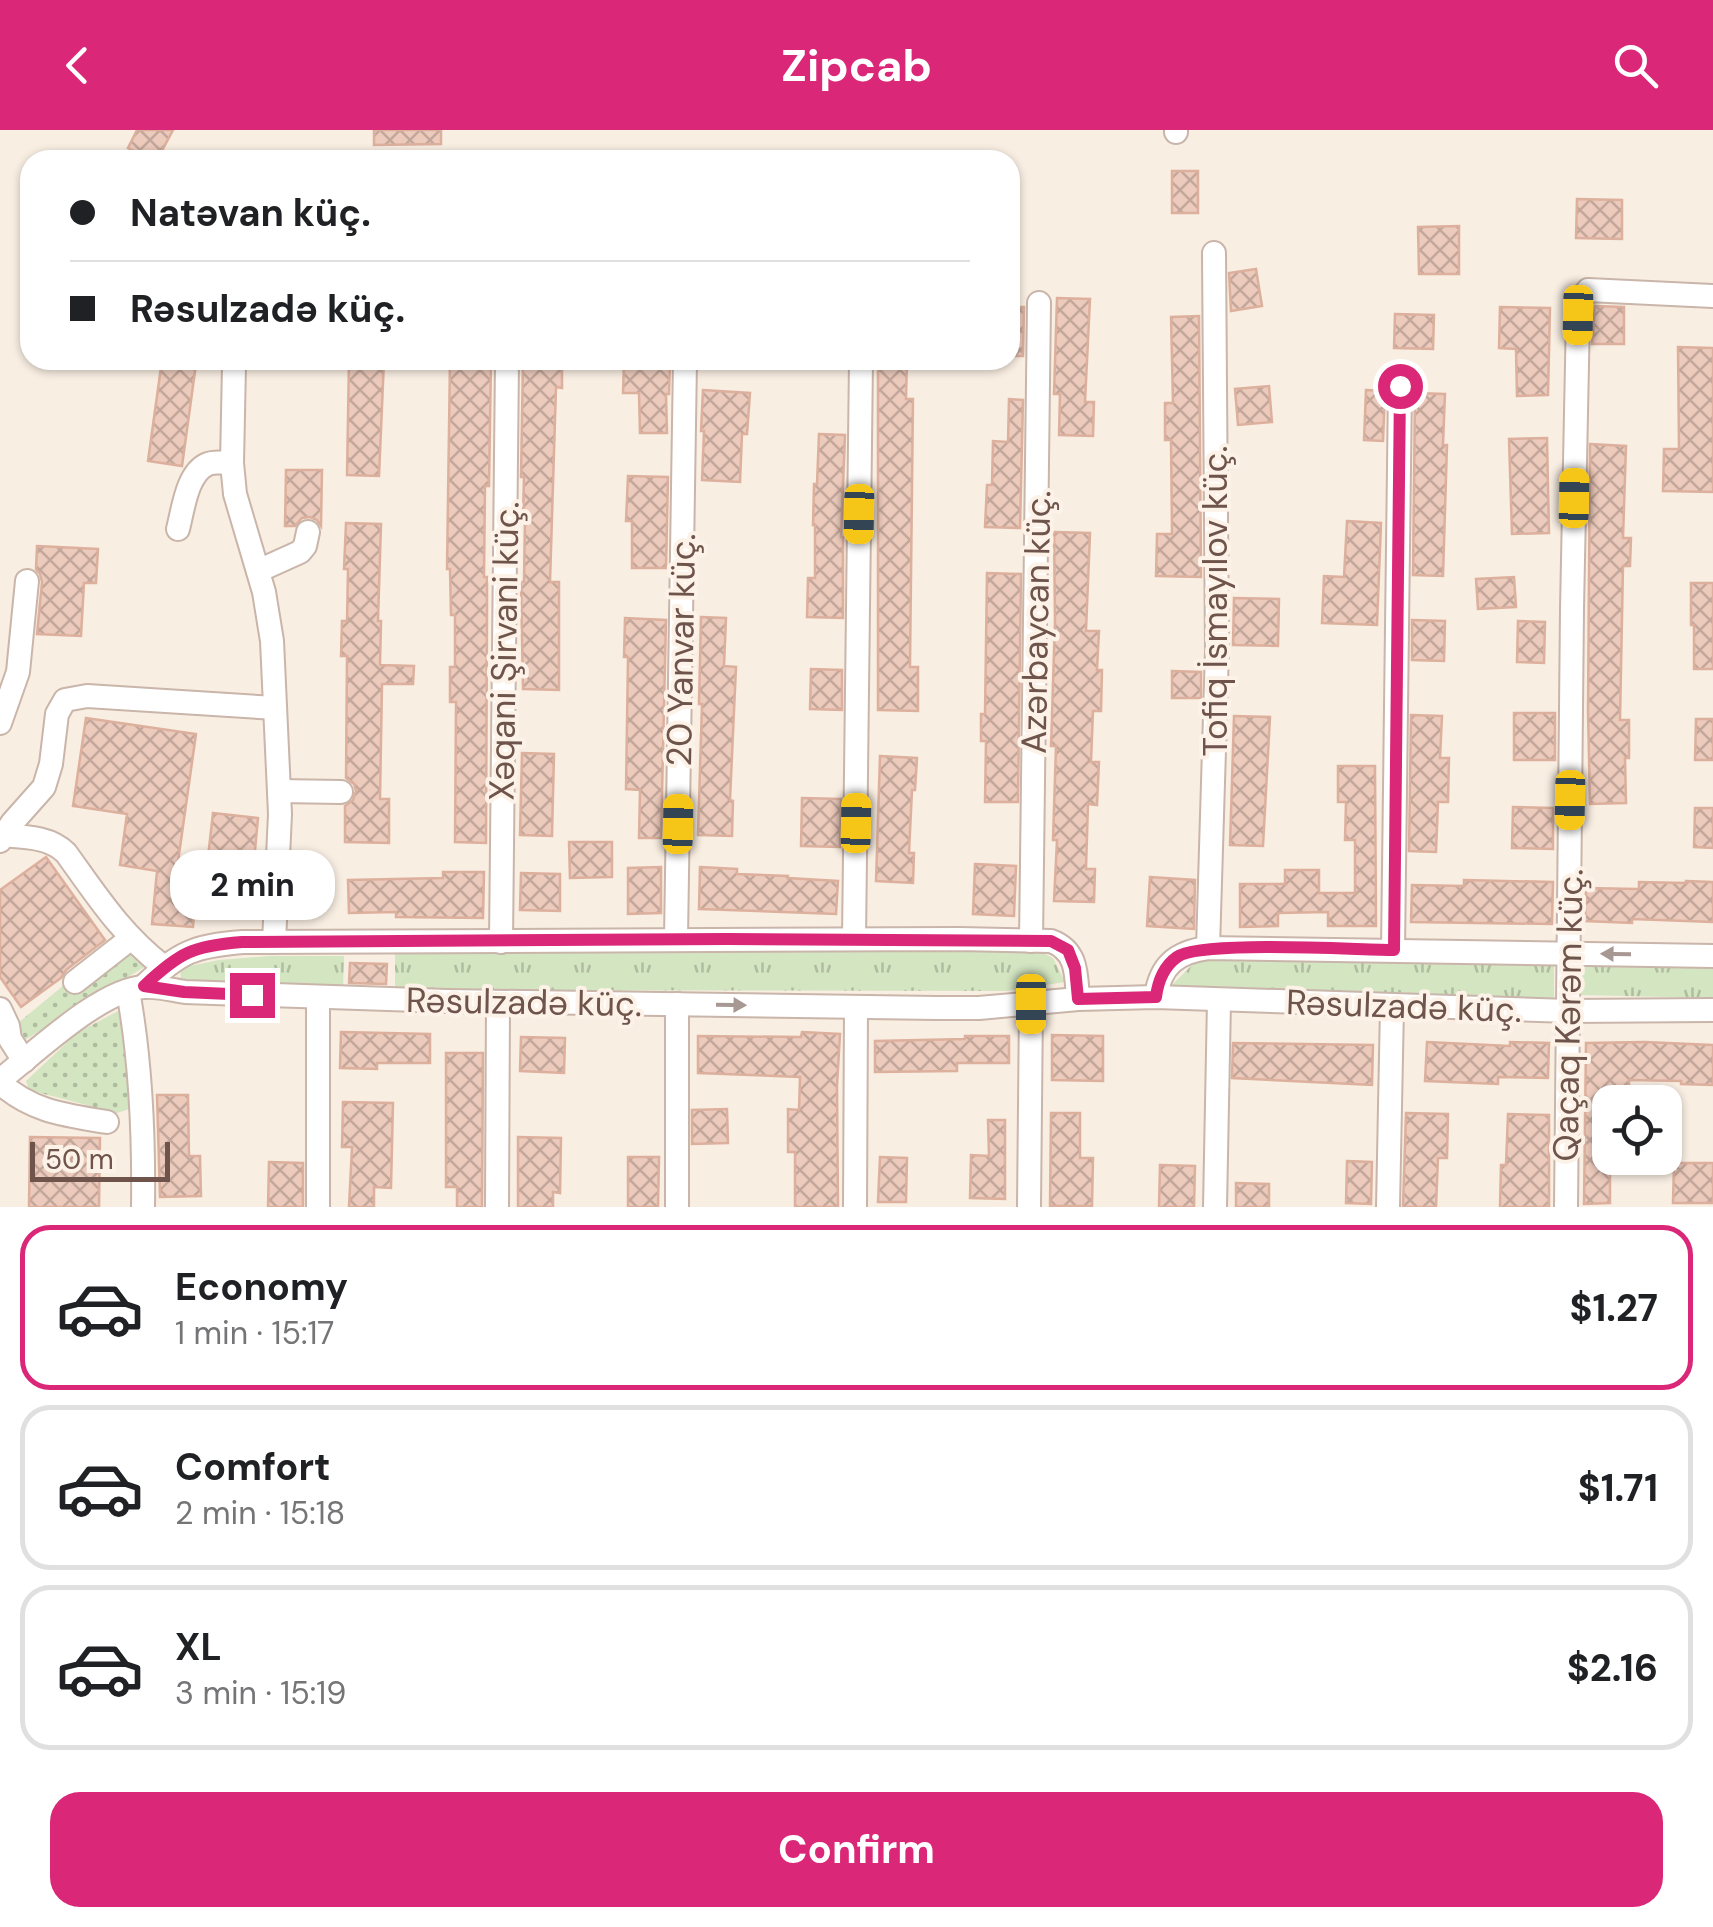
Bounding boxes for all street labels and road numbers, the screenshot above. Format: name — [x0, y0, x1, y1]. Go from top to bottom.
street label: Tofiq İsmayılov küç. — [1192, 445, 1238, 757]
street label: Azərbaycan küç. — [1011, 490, 1061, 754]
street label: Xəqani Şirvani küç. — [478, 501, 530, 801]
street label: 20 Yanvar küç. — [656, 533, 706, 767]
street label: Qaçaq Kərəm küç. — [1542, 868, 1594, 1162]
street label: Rəsulzadə küç. — [406, 977, 642, 1027]
street label: Rəsulzadə küç. — [1285, 979, 1523, 1033]

